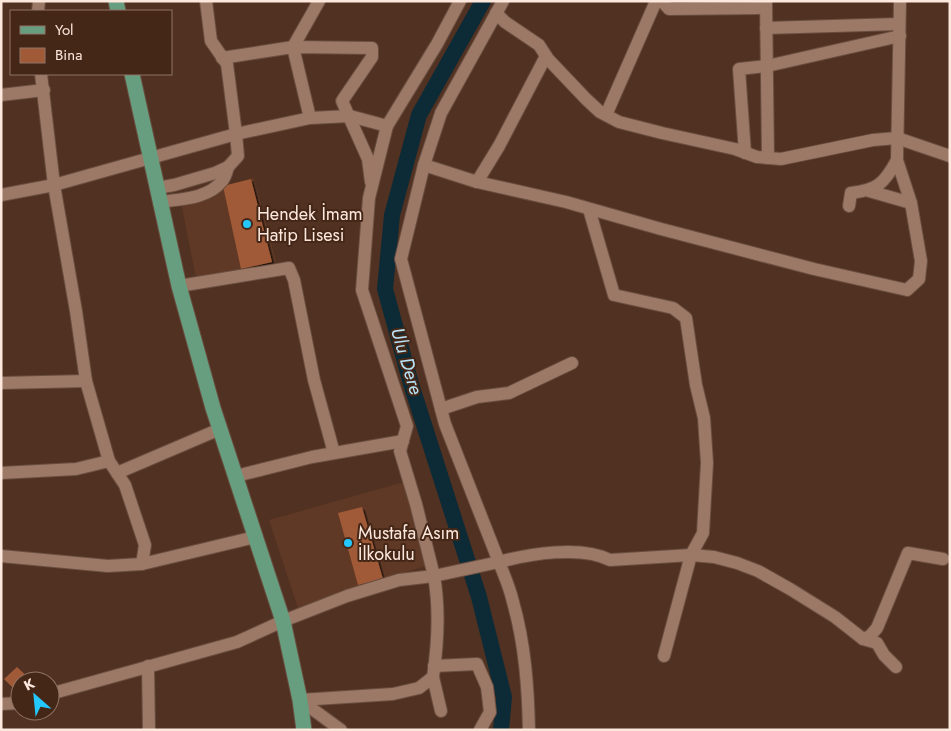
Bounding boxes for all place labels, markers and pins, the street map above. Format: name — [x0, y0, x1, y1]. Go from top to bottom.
place label: Hendek İmam Hatip Lisesi — [257, 201, 363, 248]
marker: Hendek İmam Hatip Lisesi — [241, 218, 253, 230]
place label: Mustafa Asım İlkokulu — [358, 520, 459, 567]
marker: Mustafa Asım İlkokulu — [342, 537, 354, 549]

